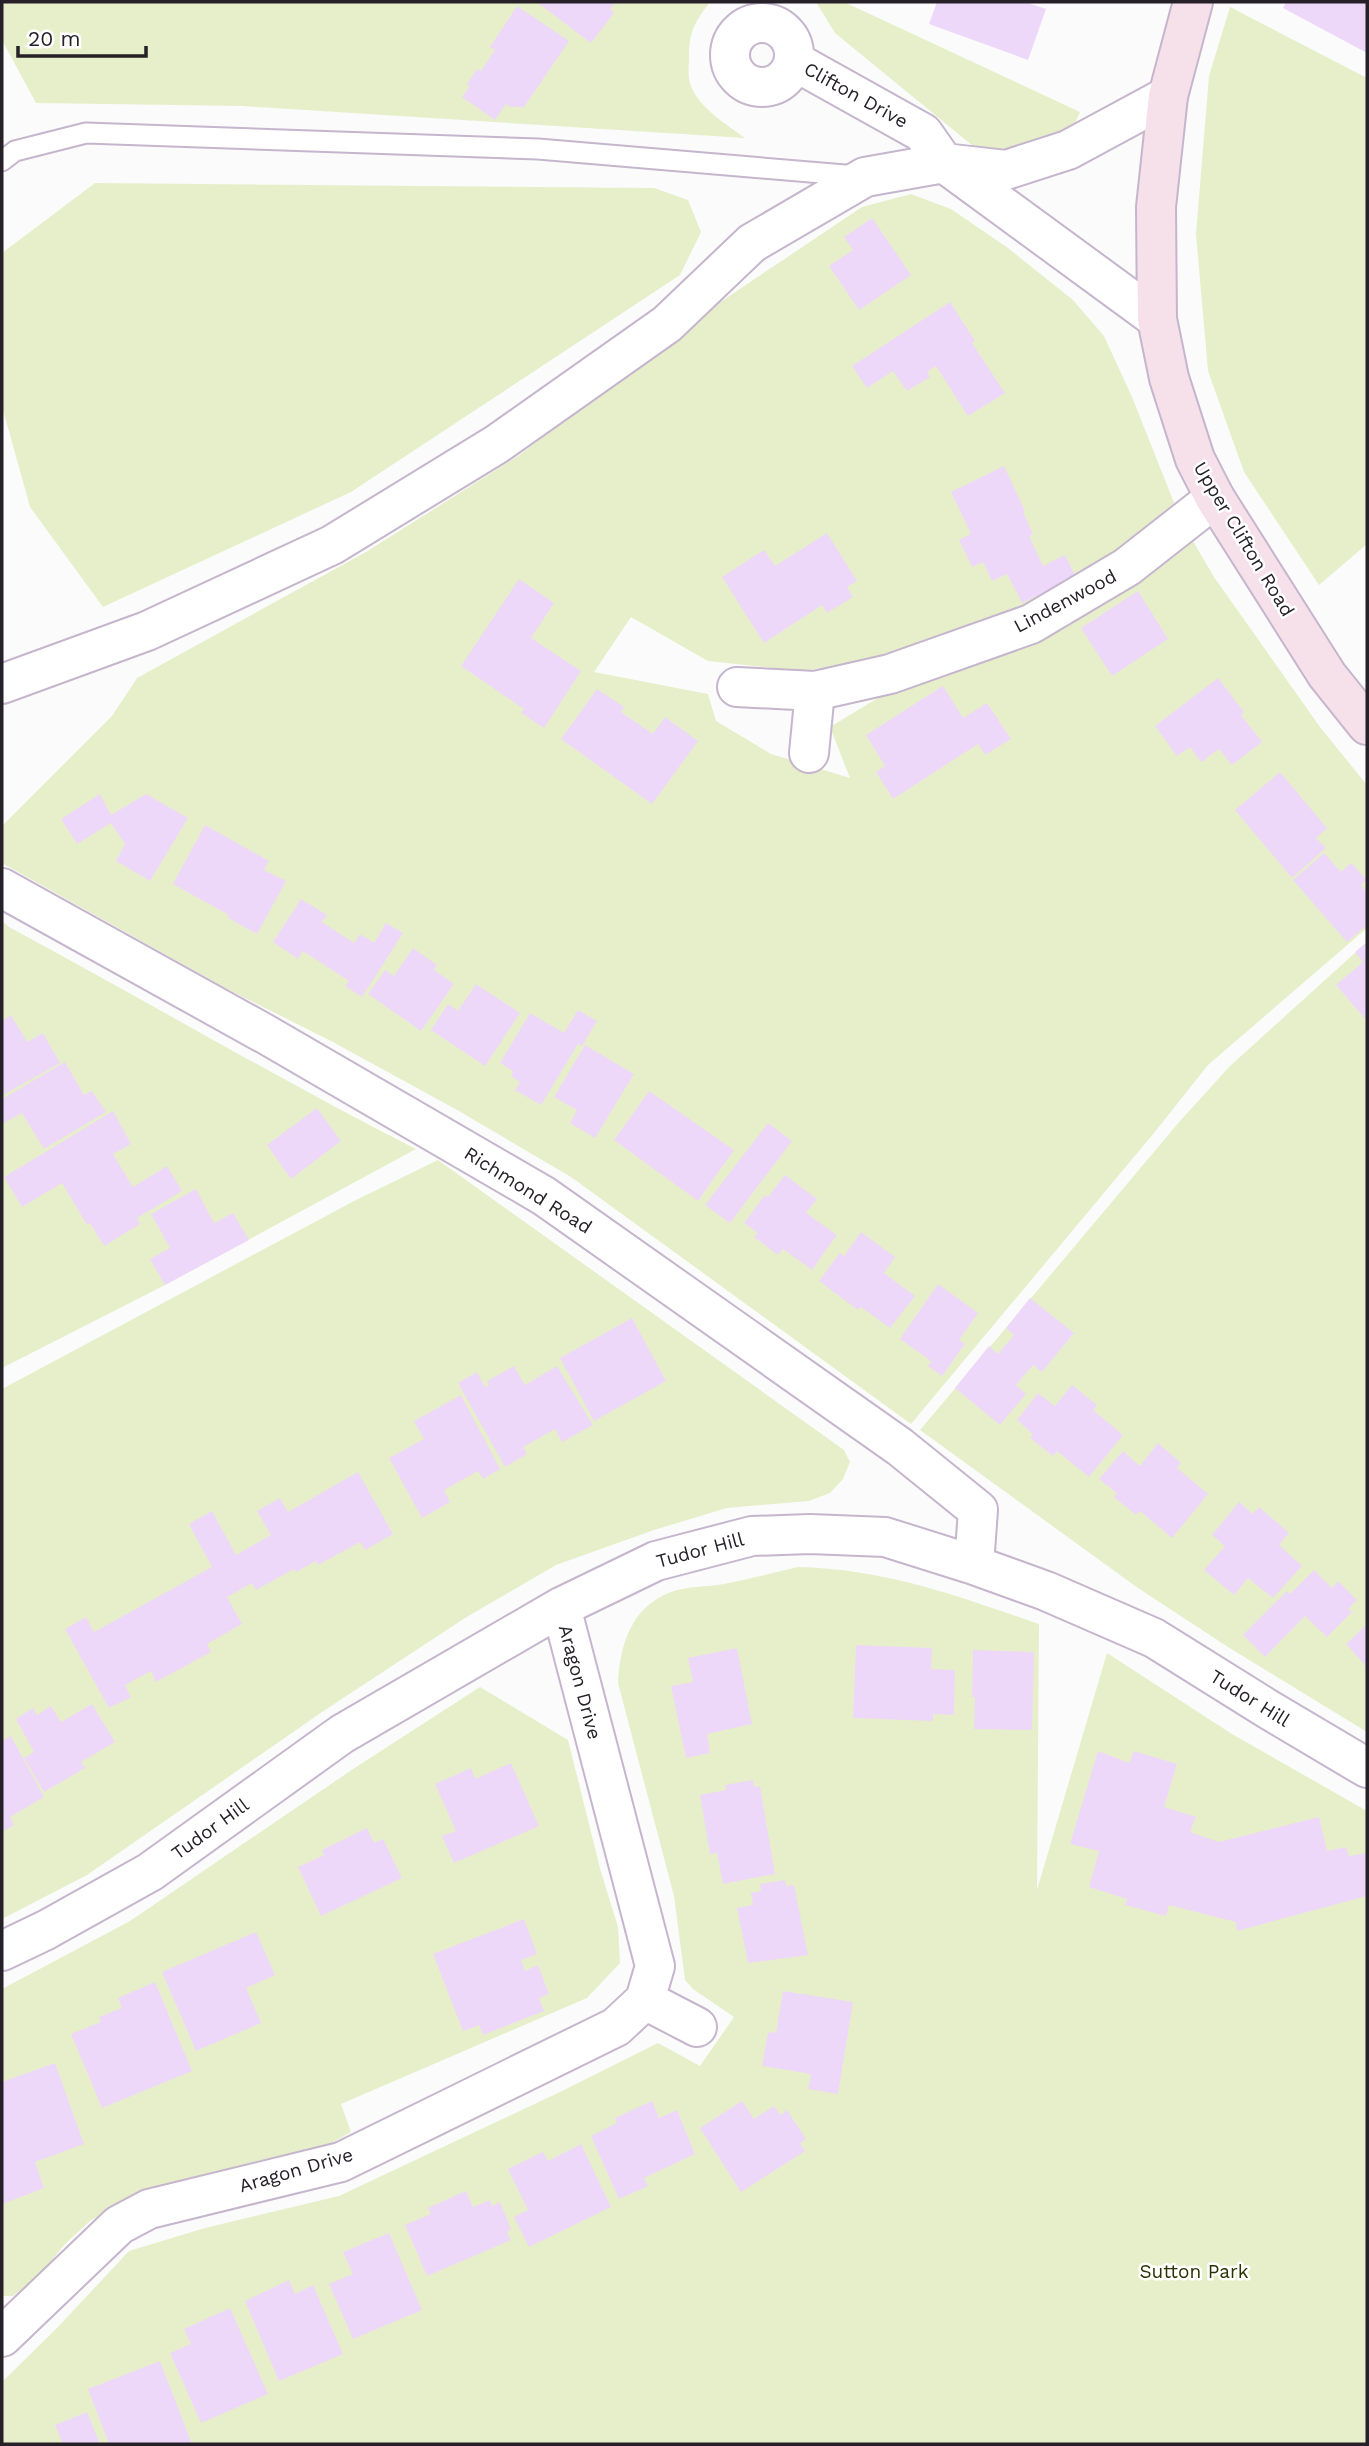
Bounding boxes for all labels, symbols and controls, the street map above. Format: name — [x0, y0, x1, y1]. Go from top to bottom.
scale bar — [18, 14, 145, 58]
text: 20 m — [28, 26, 80, 51]
street label: Clifton Drive — [800, 57, 912, 133]
street label: Upper Clifton Road — [1189, 457, 1299, 621]
street label: Lindenwood — [1010, 564, 1120, 638]
street label: Richmond Road — [460, 1142, 596, 1238]
street label: Tudor Hill — [654, 1527, 746, 1573]
street label: Aragon Drive — [554, 1622, 606, 1742]
street label: Tudor Hill — [1206, 1664, 1294, 1732]
street label: Tudor Hill — [167, 1793, 253, 1865]
street label: Aragon Drive — [236, 2143, 356, 2197]
park label: Sutton Park — [1139, 2260, 1249, 2283]

